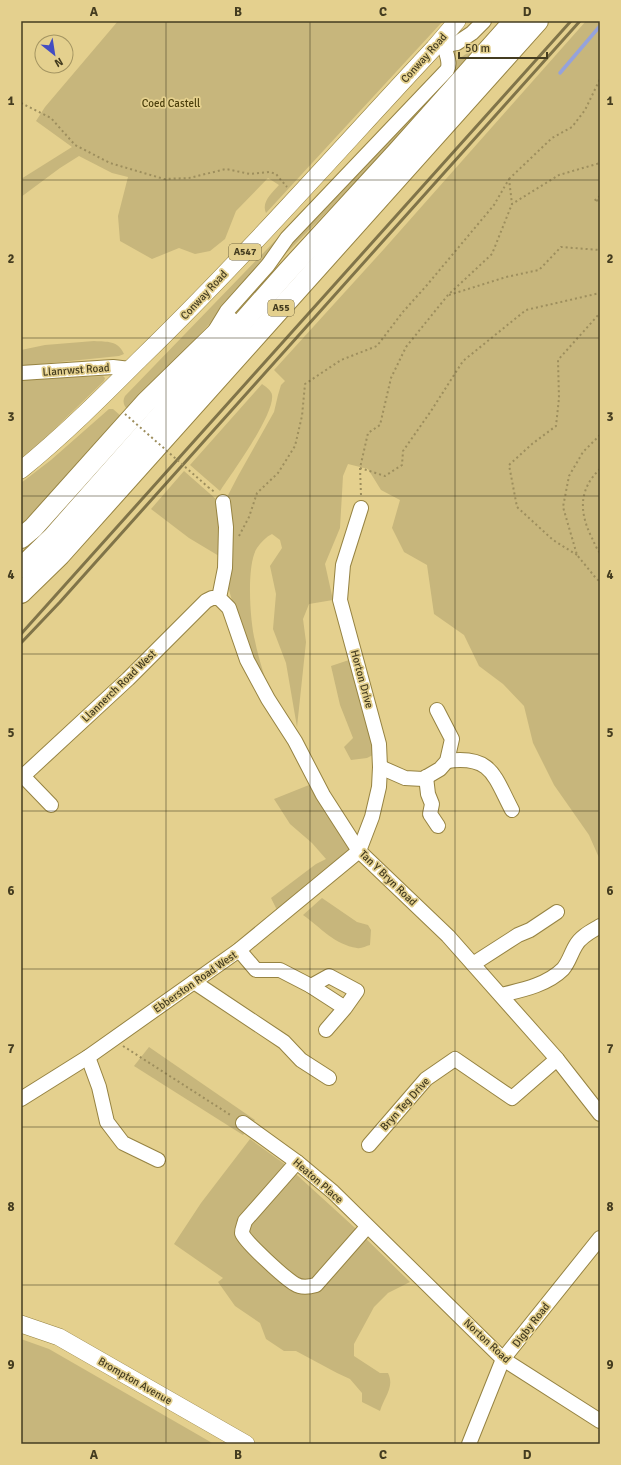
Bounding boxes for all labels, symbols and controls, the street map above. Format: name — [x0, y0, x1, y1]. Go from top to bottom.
text: A — [90, 4, 99, 20]
text: B — [234, 4, 242, 20]
text: C — [379, 4, 387, 20]
text: D — [523, 4, 532, 20]
street label: Conway Road — [398, 30, 450, 86]
north arrow — [34, 34, 74, 74]
scale bar — [459, 34, 547, 60]
text: 50 m — [465, 41, 490, 56]
text: N — [52, 55, 65, 70]
text: 1 — [7, 93, 15, 109]
text: 1 — [606, 93, 614, 109]
park label: Coed Castell — [142, 97, 200, 110]
road number: A547 — [229, 244, 261, 260]
text: 2 — [7, 251, 15, 267]
text: 2 — [606, 251, 614, 267]
street label: Conway Road — [178, 268, 230, 322]
road number: A55 — [268, 300, 294, 316]
street label: Llanrwst Road — [42, 361, 110, 379]
text: 3 — [7, 409, 15, 425]
text: 3 — [606, 409, 614, 425]
text: 4 — [7, 567, 15, 583]
text: 4 — [606, 567, 614, 583]
street label: Llannerch Road West — [79, 647, 159, 725]
street label: Horton Drive — [348, 648, 376, 710]
text: 5 — [7, 725, 15, 741]
text: 5 — [606, 725, 614, 741]
street label: Tan Y Bryn Road — [357, 847, 419, 909]
text: 6 — [7, 883, 15, 899]
text: 6 — [606, 883, 614, 899]
street label: Ebberston Road West — [151, 948, 239, 1016]
text: 7 — [7, 1041, 15, 1057]
text: 7 — [606, 1041, 614, 1057]
street label: Bryn Teg Drive — [378, 1075, 432, 1133]
street label: Heaton Place — [290, 1156, 346, 1206]
text: 8 — [7, 1199, 15, 1215]
text: 8 — [606, 1199, 614, 1215]
street label: Digby Road — [510, 1300, 552, 1350]
street label: Norton Road — [461, 1316, 513, 1366]
street label: Brompton Avenue — [96, 1355, 174, 1407]
text: 9 — [7, 1357, 15, 1373]
text: 9 — [606, 1357, 614, 1373]
text: A — [90, 1447, 99, 1463]
text: B — [234, 1447, 242, 1463]
text: C — [379, 1447, 387, 1463]
text: D — [523, 1447, 532, 1463]

